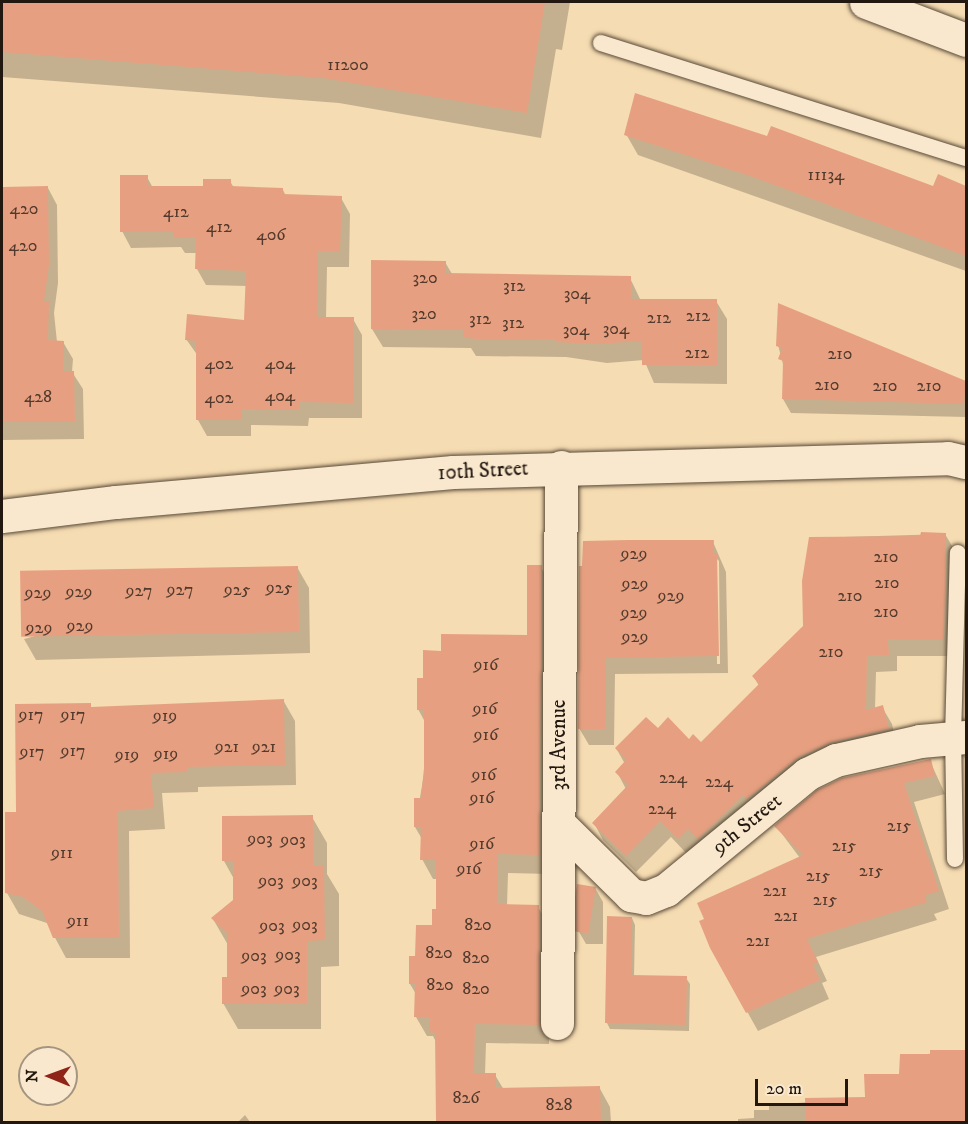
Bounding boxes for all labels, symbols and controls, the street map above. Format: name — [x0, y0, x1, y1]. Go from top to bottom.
house number: 11200 — [327, 54, 369, 76]
house number: 11134 — [808, 164, 844, 186]
house number: 420 — [10, 198, 38, 220]
house number: 412 — [163, 201, 189, 223]
house number: 412 — [206, 216, 232, 238]
house number: 406 — [256, 224, 286, 246]
house number: 420 — [9, 235, 37, 257]
house number: 320 — [412, 267, 438, 289]
house number: 312 — [503, 275, 525, 297]
house number: 304 — [564, 283, 590, 305]
house number: 320 — [411, 303, 437, 325]
house number: 212 — [686, 305, 710, 327]
house number: 212 — [647, 307, 671, 329]
house number: 312 — [469, 308, 491, 330]
house number: 312 — [502, 312, 524, 334]
house number: 304 — [603, 318, 629, 340]
house number: 304 — [563, 319, 589, 341]
house number: 212 — [685, 342, 709, 364]
house number: 210 — [827, 343, 853, 365]
house number: 402 — [205, 353, 233, 375]
house number: 404 — [265, 353, 295, 375]
house number: 210 — [814, 374, 840, 396]
house number: 210 — [872, 375, 898, 397]
house number: 210 — [916, 375, 942, 397]
house number: 404 — [265, 385, 295, 407]
house number: 428 — [24, 386, 52, 408]
house number: 402 — [205, 387, 233, 409]
street label: 10th Street — [437, 456, 529, 486]
house number: 929 — [621, 543, 647, 565]
house number: 210 — [873, 546, 899, 568]
house number: 210 — [874, 572, 900, 594]
house number: 929 — [622, 573, 648, 595]
house number: 925 — [266, 577, 292, 599]
house number: 927 — [167, 579, 193, 601]
house number: 925 — [224, 579, 250, 601]
house number: 927 — [126, 580, 152, 602]
house number: 929 — [66, 581, 92, 603]
house number: 929 — [25, 582, 51, 604]
house number: 929 — [658, 585, 684, 607]
house number: 210 — [837, 585, 863, 607]
house number: 210 — [873, 601, 899, 623]
house number: 929 — [621, 602, 647, 624]
house number: 929 — [67, 615, 93, 637]
house number: 929 — [26, 617, 52, 639]
house number: 929 — [622, 626, 648, 648]
house number: 210 — [818, 641, 844, 663]
house number: 916 — [474, 654, 498, 676]
house number: 916 — [473, 698, 497, 720]
street label: 3rd Avenue — [546, 699, 572, 791]
house number: 917 — [19, 704, 43, 726]
house number: 917 — [61, 704, 85, 726]
house number: 919 — [153, 705, 177, 727]
house number: 916 — [474, 724, 498, 746]
house number: 921 — [215, 736, 239, 758]
house number: 921 — [252, 736, 276, 758]
house number: 917 — [61, 740, 85, 762]
house number: 917 — [20, 741, 44, 763]
house number: 919 — [154, 743, 178, 765]
house number: 919 — [115, 744, 139, 766]
house number: 916 — [472, 764, 496, 786]
house number: 224 — [659, 767, 687, 789]
house number: 224 — [705, 771, 733, 793]
house number: 916 — [470, 787, 494, 809]
street label: 9th Street — [707, 788, 787, 860]
house number: 224 — [648, 798, 676, 820]
house number: 215 — [887, 815, 911, 837]
house number: 903 — [247, 828, 273, 850]
house number: 903 — [280, 829, 306, 851]
house number: 916 — [470, 833, 494, 855]
house number: 215 — [832, 835, 856, 857]
house number: 911 — [51, 842, 73, 864]
house number: 916 — [457, 858, 481, 880]
house number: 215 — [859, 860, 883, 882]
house number: 215 — [806, 865, 830, 887]
house number: 903 — [258, 870, 284, 892]
house number: 903 — [292, 870, 318, 892]
house number: 221 — [763, 880, 787, 902]
house number: 215 — [813, 889, 837, 911]
house number: 221 — [774, 905, 798, 927]
house number: 911 — [67, 910, 89, 932]
house number: 903 — [292, 914, 318, 936]
house number: 820 — [464, 914, 492, 936]
house number: 903 — [259, 915, 285, 937]
house number: 221 — [746, 930, 770, 952]
house number: 820 — [425, 942, 453, 964]
house number: 903 — [275, 944, 301, 966]
house number: 903 — [241, 945, 267, 967]
house number: 820 — [462, 947, 490, 969]
house number: 820 — [426, 974, 454, 996]
house number: 903 — [241, 978, 267, 1000]
house number: 903 — [274, 978, 300, 1000]
house number: 820 — [462, 978, 490, 1000]
north arrow — [18, 1046, 78, 1106]
scale bar — [758, 1067, 851, 1105]
text: N — [22, 1069, 42, 1082]
text: 20 m — [766, 1078, 802, 1100]
house number: 826 — [452, 1087, 480, 1109]
house number: 828 — [546, 1094, 572, 1116]

